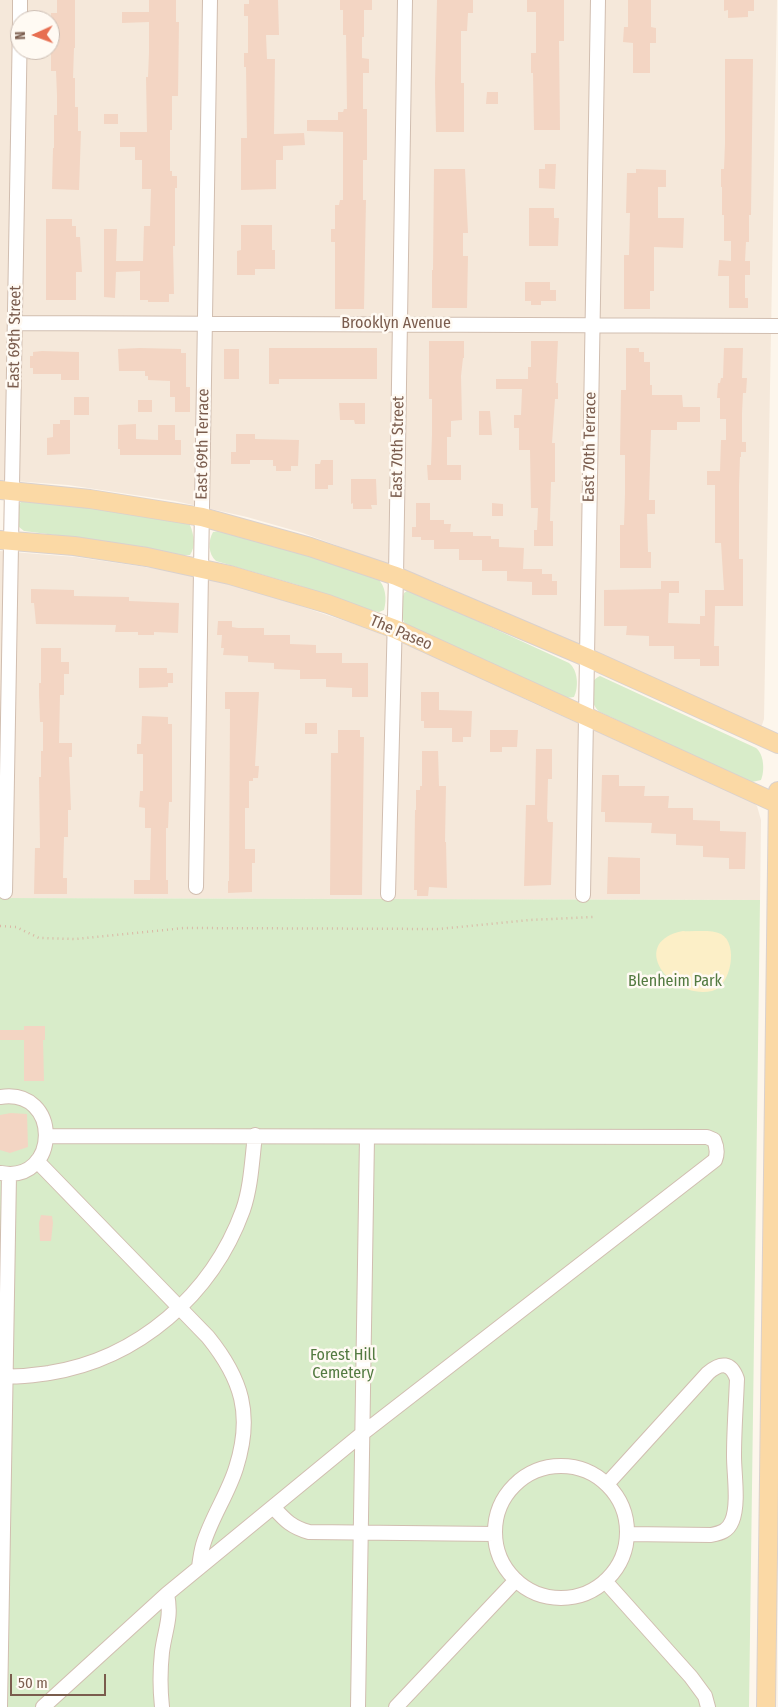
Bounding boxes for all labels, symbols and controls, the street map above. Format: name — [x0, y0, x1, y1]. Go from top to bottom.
north arrow — [10, 10, 60, 60]
text: N — [12, 31, 29, 40]
street label: East 69th Street — [5, 285, 25, 389]
street label: Brooklyn Avenue — [341, 314, 451, 334]
street label: East 69th Terrace — [192, 388, 214, 500]
street label: East 70th Terrace — [579, 392, 601, 502]
street label: East 70th Street — [388, 396, 408, 498]
street label: The Paseo — [367, 611, 435, 655]
park label: Blenheim Park — [628, 972, 722, 992]
park label: Forest Hill Cemetery — [310, 1346, 376, 1384]
scale bar — [12, 1664, 109, 1696]
text: 50 m — [18, 1674, 48, 1692]

